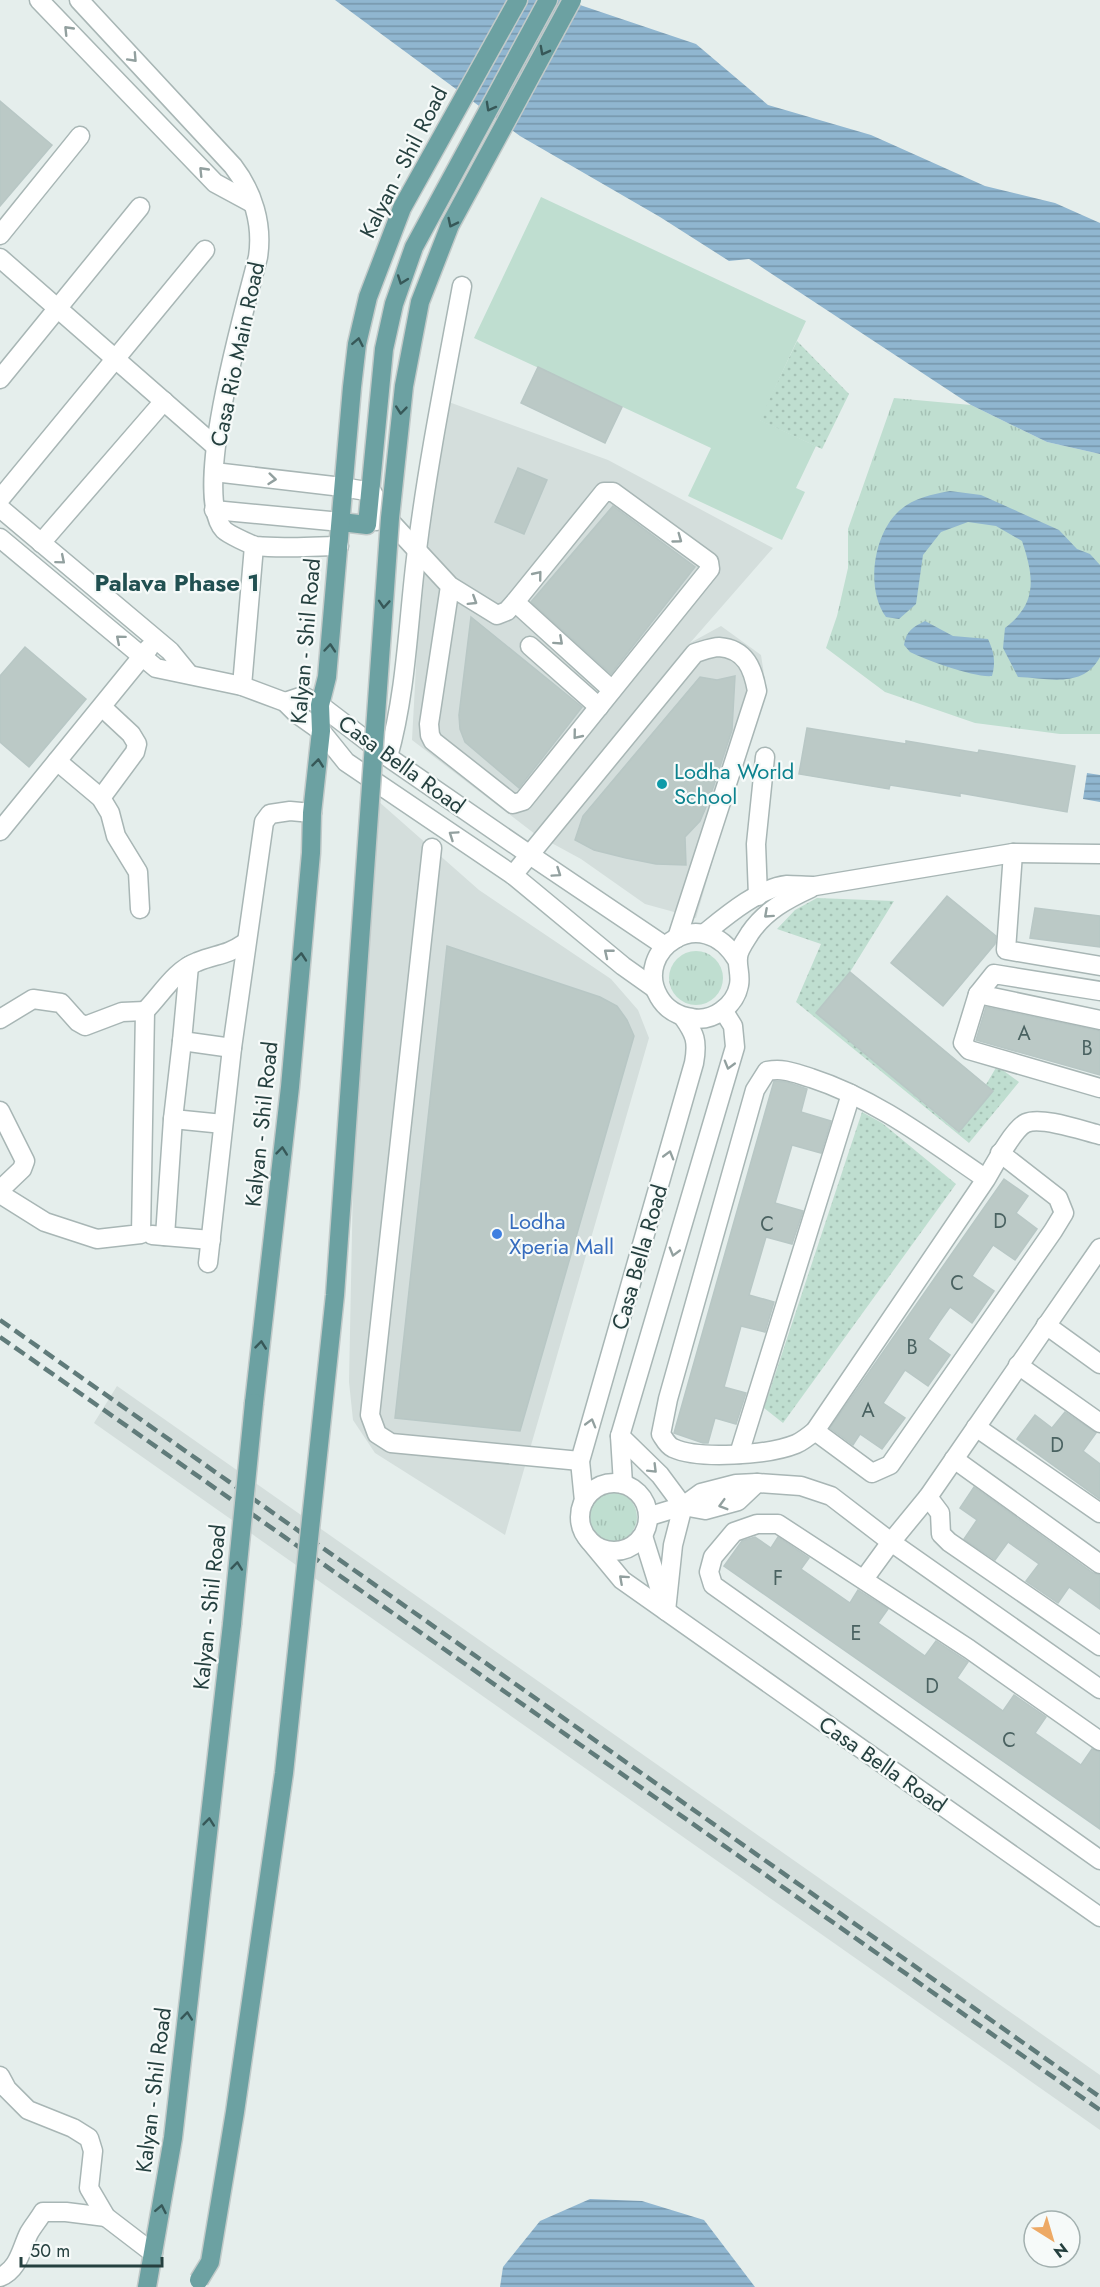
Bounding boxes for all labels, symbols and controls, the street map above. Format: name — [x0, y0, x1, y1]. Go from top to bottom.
one-way arrow — [64, 27, 75, 37]
one-way arrow — [540, 45, 551, 56]
one-way arrow — [126, 52, 137, 62]
street label: Kalyan - Shil Road — [351, 81, 455, 243]
one-way arrow — [485, 100, 497, 111]
one-way arrow — [200, 167, 211, 178]
one-way arrow — [447, 217, 459, 228]
street label: Casa Rio Main Road — [202, 259, 272, 449]
one-way arrow — [397, 274, 410, 285]
one-way arrow — [351, 337, 364, 347]
one-way arrow — [395, 406, 408, 415]
one-way arrow — [267, 472, 276, 485]
one-way arrow — [671, 532, 682, 543]
one-way arrow — [54, 552, 65, 563]
street label: Kalyan - Shil Road — [282, 557, 328, 725]
district label: Palava Phase 1 — [95, 565, 259, 600]
one-way arrow — [530, 570, 541, 581]
one-way arrow — [467, 593, 477, 605]
one-way arrow — [378, 600, 391, 609]
one-way arrow — [551, 634, 562, 645]
one-way arrow — [116, 635, 127, 646]
one-way arrow — [323, 643, 336, 652]
street label: Casa Bella Road — [332, 707, 472, 821]
one-way arrow — [573, 728, 584, 739]
place label: Lodha World School — [674, 755, 794, 812]
one-way arrow — [311, 758, 324, 768]
marker: Lodha World School — [655, 777, 669, 791]
one-way arrow — [449, 830, 459, 842]
one-way arrow — [551, 866, 561, 878]
one-way arrow — [764, 907, 774, 918]
one-way arrow — [604, 949, 615, 960]
one-way arrow — [294, 953, 307, 962]
house number: A — [1017, 1019, 1031, 1048]
house number: B — [1081, 1034, 1093, 1063]
street label: Kalyan - Shil Road — [236, 1040, 286, 1208]
one-way arrow — [724, 1059, 736, 1070]
one-way arrow — [276, 1147, 288, 1156]
one-way arrow — [662, 1150, 674, 1161]
street label: Casa Bella Road — [603, 1180, 675, 1334]
place label: Lodha Xperia Mall — [509, 1205, 614, 1262]
house number: D — [993, 1207, 1007, 1236]
house number: C — [760, 1210, 774, 1239]
marker: Lodha Xperia Mall — [490, 1227, 504, 1241]
one-way arrow — [669, 1246, 681, 1257]
house number: C — [950, 1269, 964, 1298]
house number: B — [906, 1333, 918, 1362]
one-way arrow — [254, 1340, 266, 1350]
house number: A — [861, 1396, 875, 1425]
one-way arrow — [584, 1418, 597, 1428]
house number: D — [1050, 1431, 1064, 1460]
one-way arrow — [647, 1462, 657, 1473]
one-way arrow — [718, 1498, 729, 1510]
street label: Kalyan - Shil Road — [184, 1523, 234, 1691]
one-way arrow — [231, 1562, 243, 1571]
house number: F — [773, 1564, 783, 1593]
one-way arrow — [620, 1575, 630, 1586]
house number: E — [851, 1619, 862, 1648]
house number: D — [925, 1672, 939, 1701]
street label: Casa Bella Road — [812, 1708, 954, 1820]
house number: C — [1002, 1726, 1016, 1755]
one-way arrow — [202, 1817, 215, 1826]
street label: Kalyan - Shil Road — [127, 2006, 179, 2174]
one-way arrow — [180, 2011, 193, 2020]
one-way arrow — [154, 2204, 167, 2214]
north arrow — [1022, 2209, 1082, 2269]
scale bar — [21, 2230, 162, 2268]
text: 50 m — [30, 2238, 70, 2264]
text: N — [1049, 2238, 1073, 2264]

